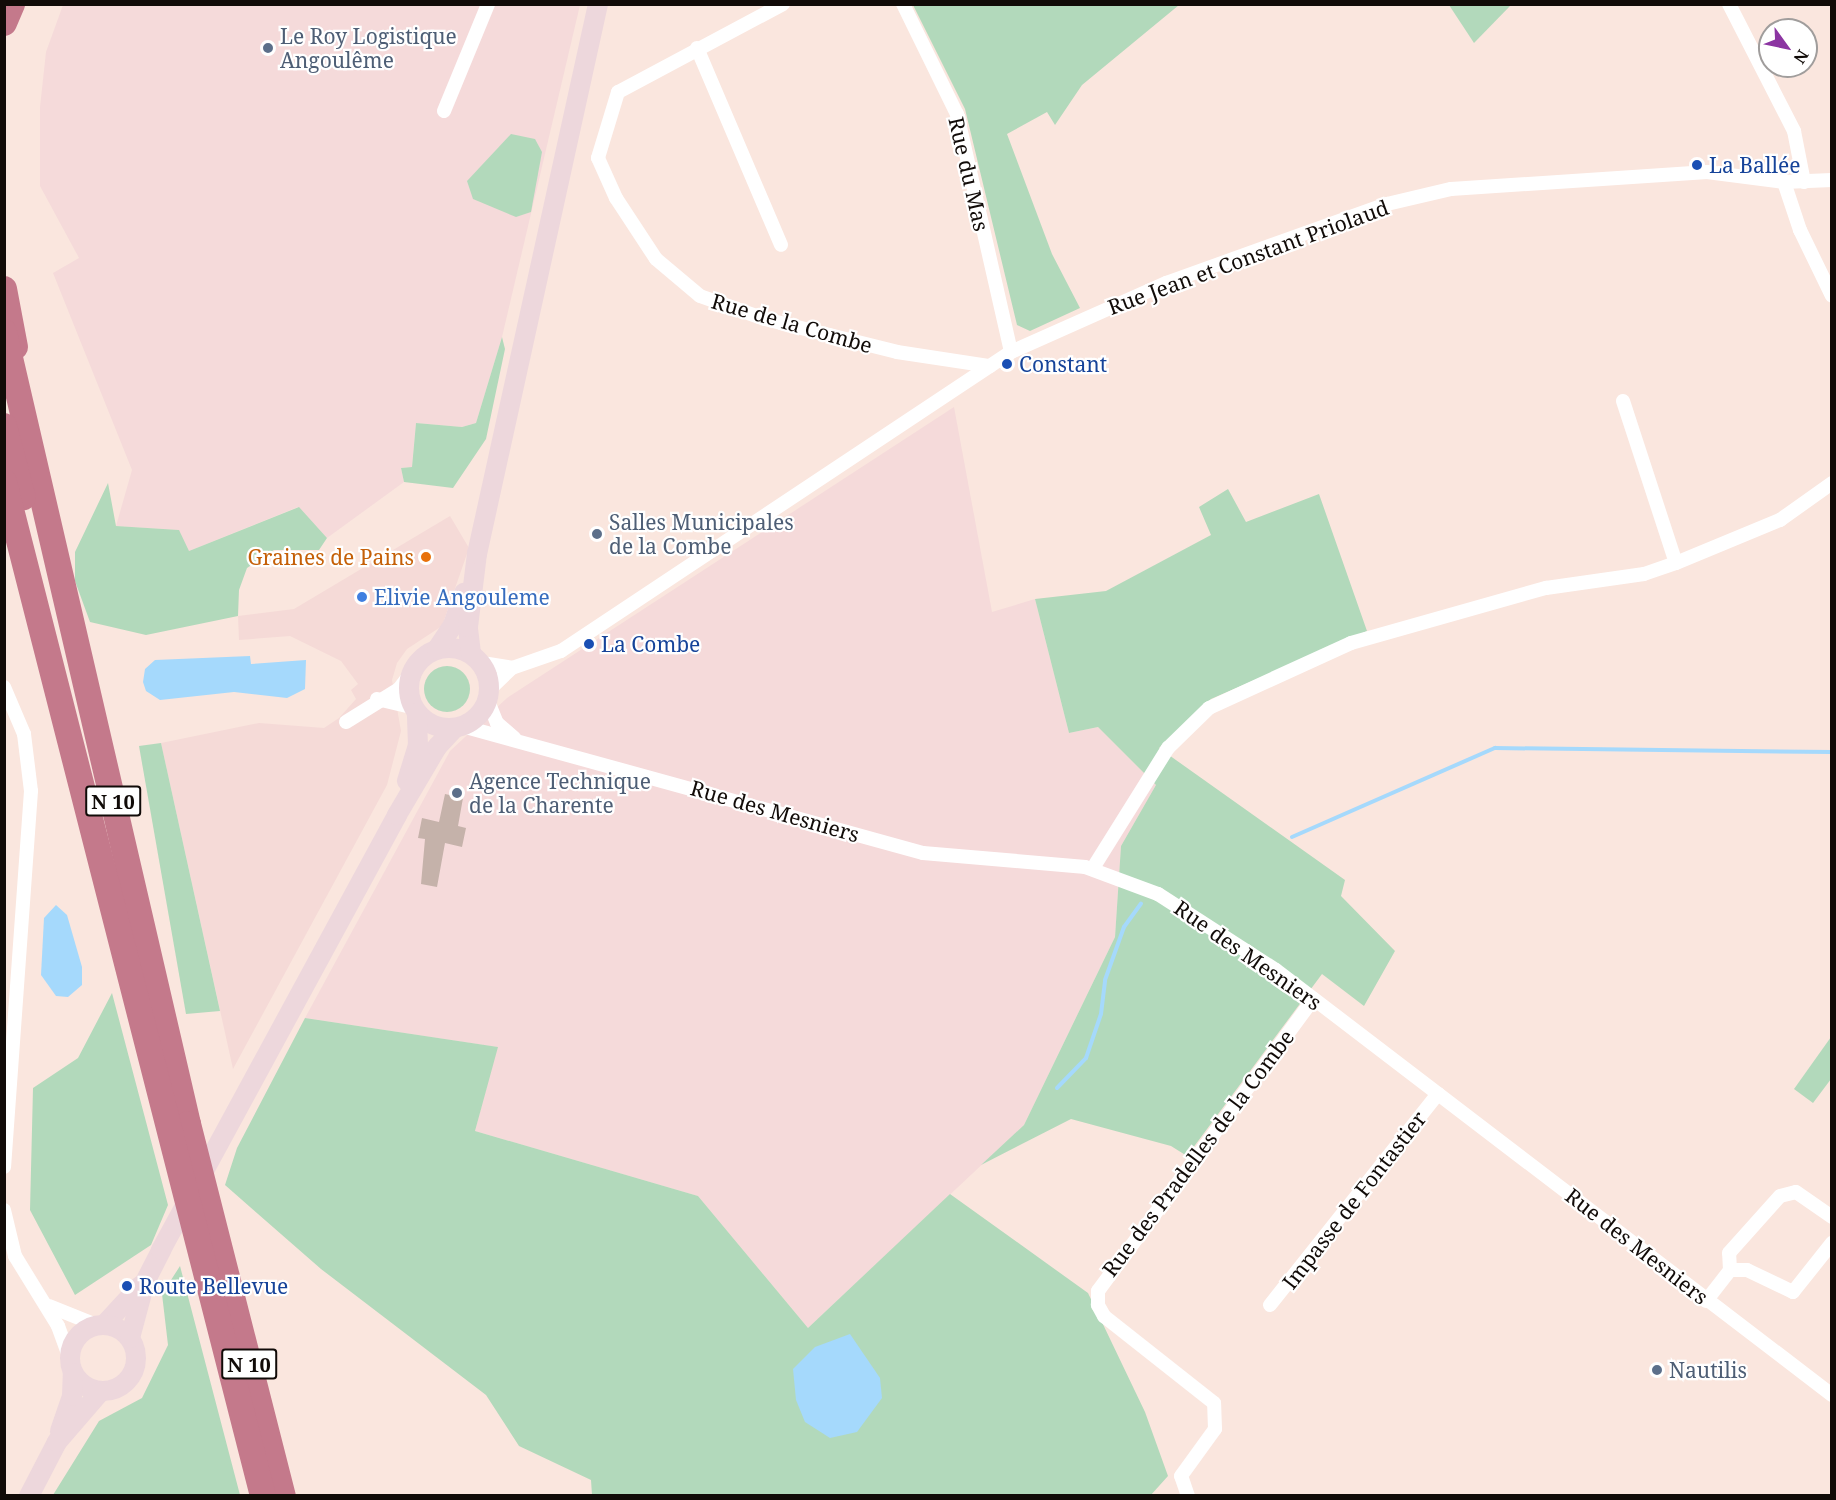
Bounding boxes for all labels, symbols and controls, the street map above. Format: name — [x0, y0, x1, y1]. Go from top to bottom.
north arrow — [1758, 18, 1818, 78]
place label: Le Roy Logistique Angoulême — [280, 23, 457, 73]
marker: Le Roy Logistique Angoulême — [261, 41, 275, 55]
text: N — [1789, 45, 1814, 68]
street label: Rue du Mas — [944, 114, 994, 234]
place label: La Ballée — [1709, 152, 1800, 178]
marker: La Ballée — [1690, 158, 1704, 172]
street label: Rue Jean et Constant Priolaud — [1104, 194, 1392, 320]
street label: Rue de la Combe — [709, 288, 875, 358]
place label: Constant — [1019, 351, 1107, 377]
marker: Constant — [1000, 357, 1014, 371]
place label: Salles Municipales de la Combe — [609, 509, 794, 559]
marker: Salles Municipales de la Combe — [590, 527, 604, 541]
place label: Graines de Pains — [247, 544, 414, 570]
marker: Graines de Pains — [419, 550, 433, 564]
place label: Elivie Angouleme — [374, 584, 550, 610]
marker: Elivie Angouleme — [355, 590, 369, 604]
place label: La Combe — [601, 631, 700, 657]
marker: La Combe — [582, 637, 596, 651]
place label: Agence Technique de la Charente — [469, 768, 651, 818]
street label: Rue des Mesniers — [688, 775, 862, 847]
road number: N 10 — [84, 784, 142, 818]
marker: Agence Technique de la Charente — [450, 786, 464, 800]
street label: Rue des Mesniers — [1169, 895, 1327, 1015]
street label: Rue des Pradelles de la Combe — [1097, 1025, 1299, 1281]
street label: Impasse de Fontastier — [1277, 1106, 1431, 1294]
street label: Rue des Mesniers — [1561, 1182, 1713, 1310]
place label: Route Bellevue — [139, 1273, 288, 1299]
marker: Route Bellevue — [120, 1279, 134, 1293]
road number: N 10 — [220, 1347, 278, 1381]
place label: Nautilis — [1669, 1357, 1747, 1383]
marker: Nautilis — [1650, 1363, 1664, 1377]

